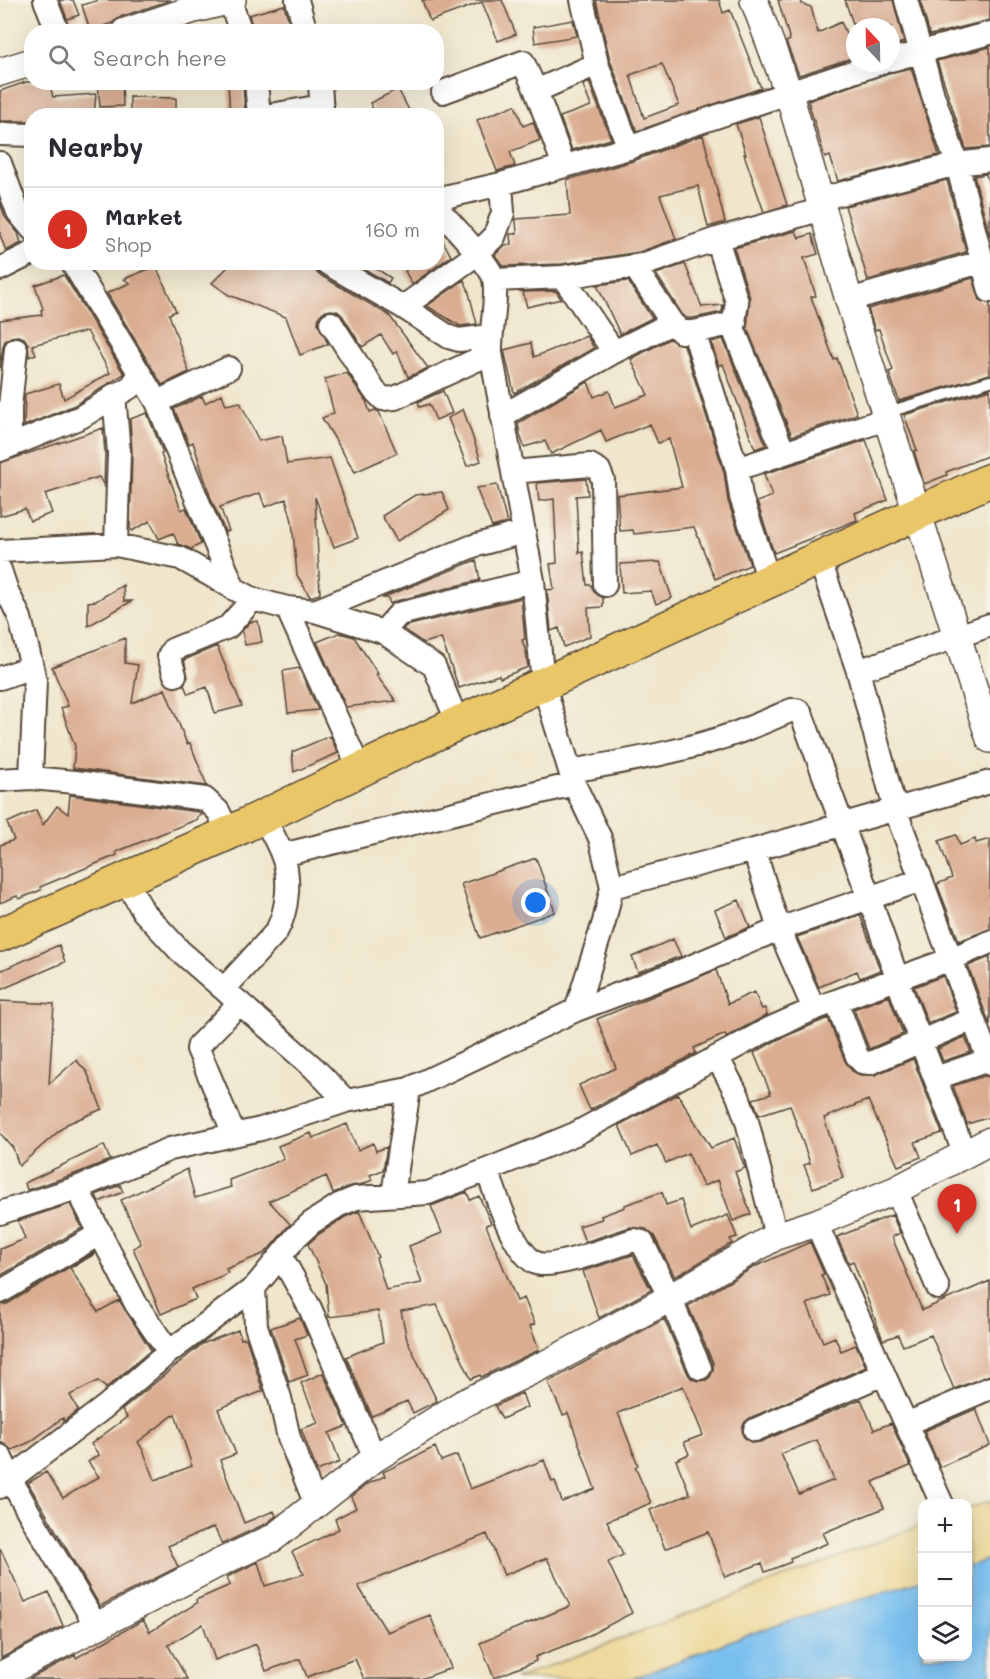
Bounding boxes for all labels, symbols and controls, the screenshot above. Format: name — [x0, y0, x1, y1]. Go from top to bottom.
north arrow — [846, 18, 900, 72]
search box — [24, 24, 444, 90]
icon: search — [45, 41, 78, 74]
text: Search here — [93, 43, 227, 72]
text: Nearby — [48, 130, 143, 164]
text: Market — [105, 202, 183, 231]
text: 1 — [63, 216, 72, 242]
text: 160 m — [364, 216, 420, 242]
text: Shop — [105, 231, 152, 257]
your location — [521, 888, 550, 917]
pin: 1 — [938, 1184, 976, 1234]
map controls — [918, 1499, 972, 1661]
button: + — [918, 1499, 972, 1553]
button: − — [918, 1553, 972, 1607]
button: layers — [918, 1607, 972, 1661]

